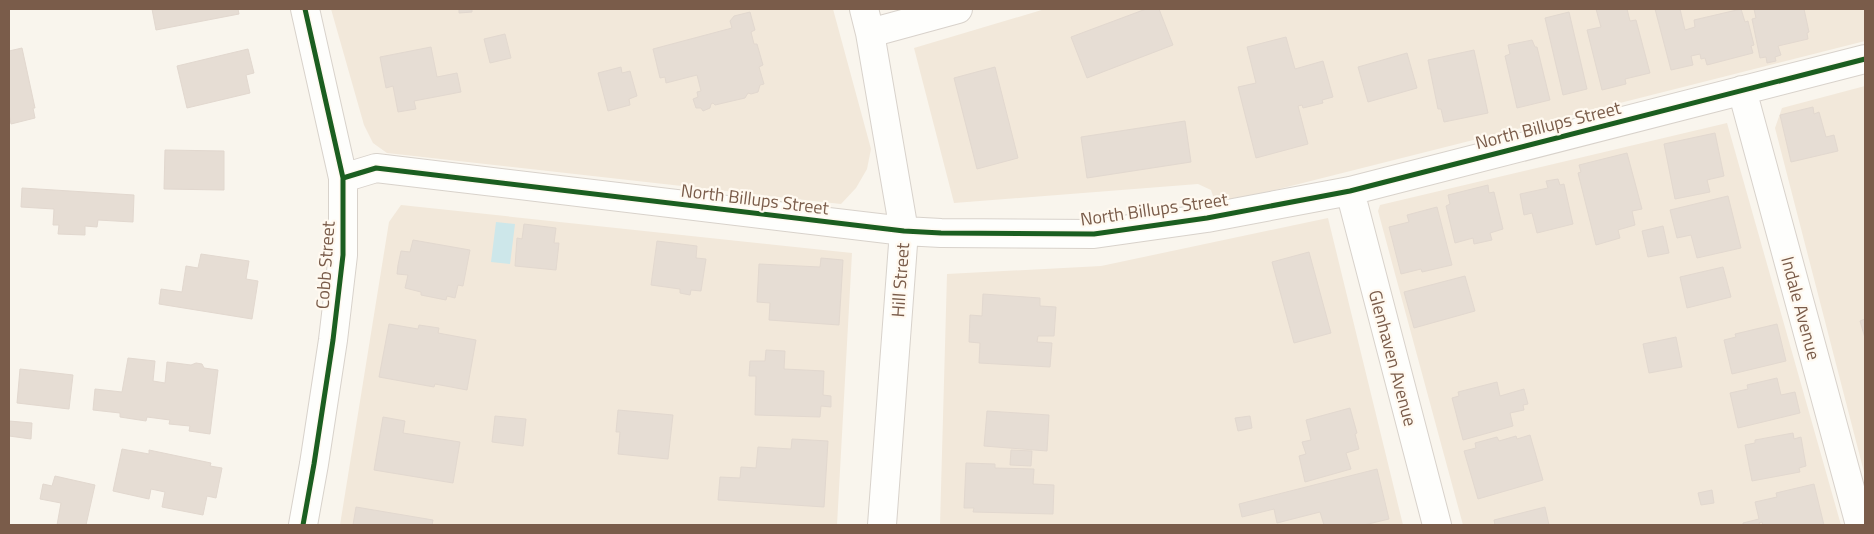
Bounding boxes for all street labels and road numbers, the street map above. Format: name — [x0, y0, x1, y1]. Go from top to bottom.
street label: North Billups Street — [1473, 94, 1624, 156]
street label: North Billups Street — [679, 177, 831, 222]
street label: North Billups Street — [1078, 185, 1230, 233]
street label: Cobb Street — [308, 219, 342, 310]
street label: Hill Street — [884, 241, 916, 318]
street label: Indale Avenue — [1774, 253, 1828, 363]
street label: Glenhaven Avenue — [1362, 287, 1424, 429]

